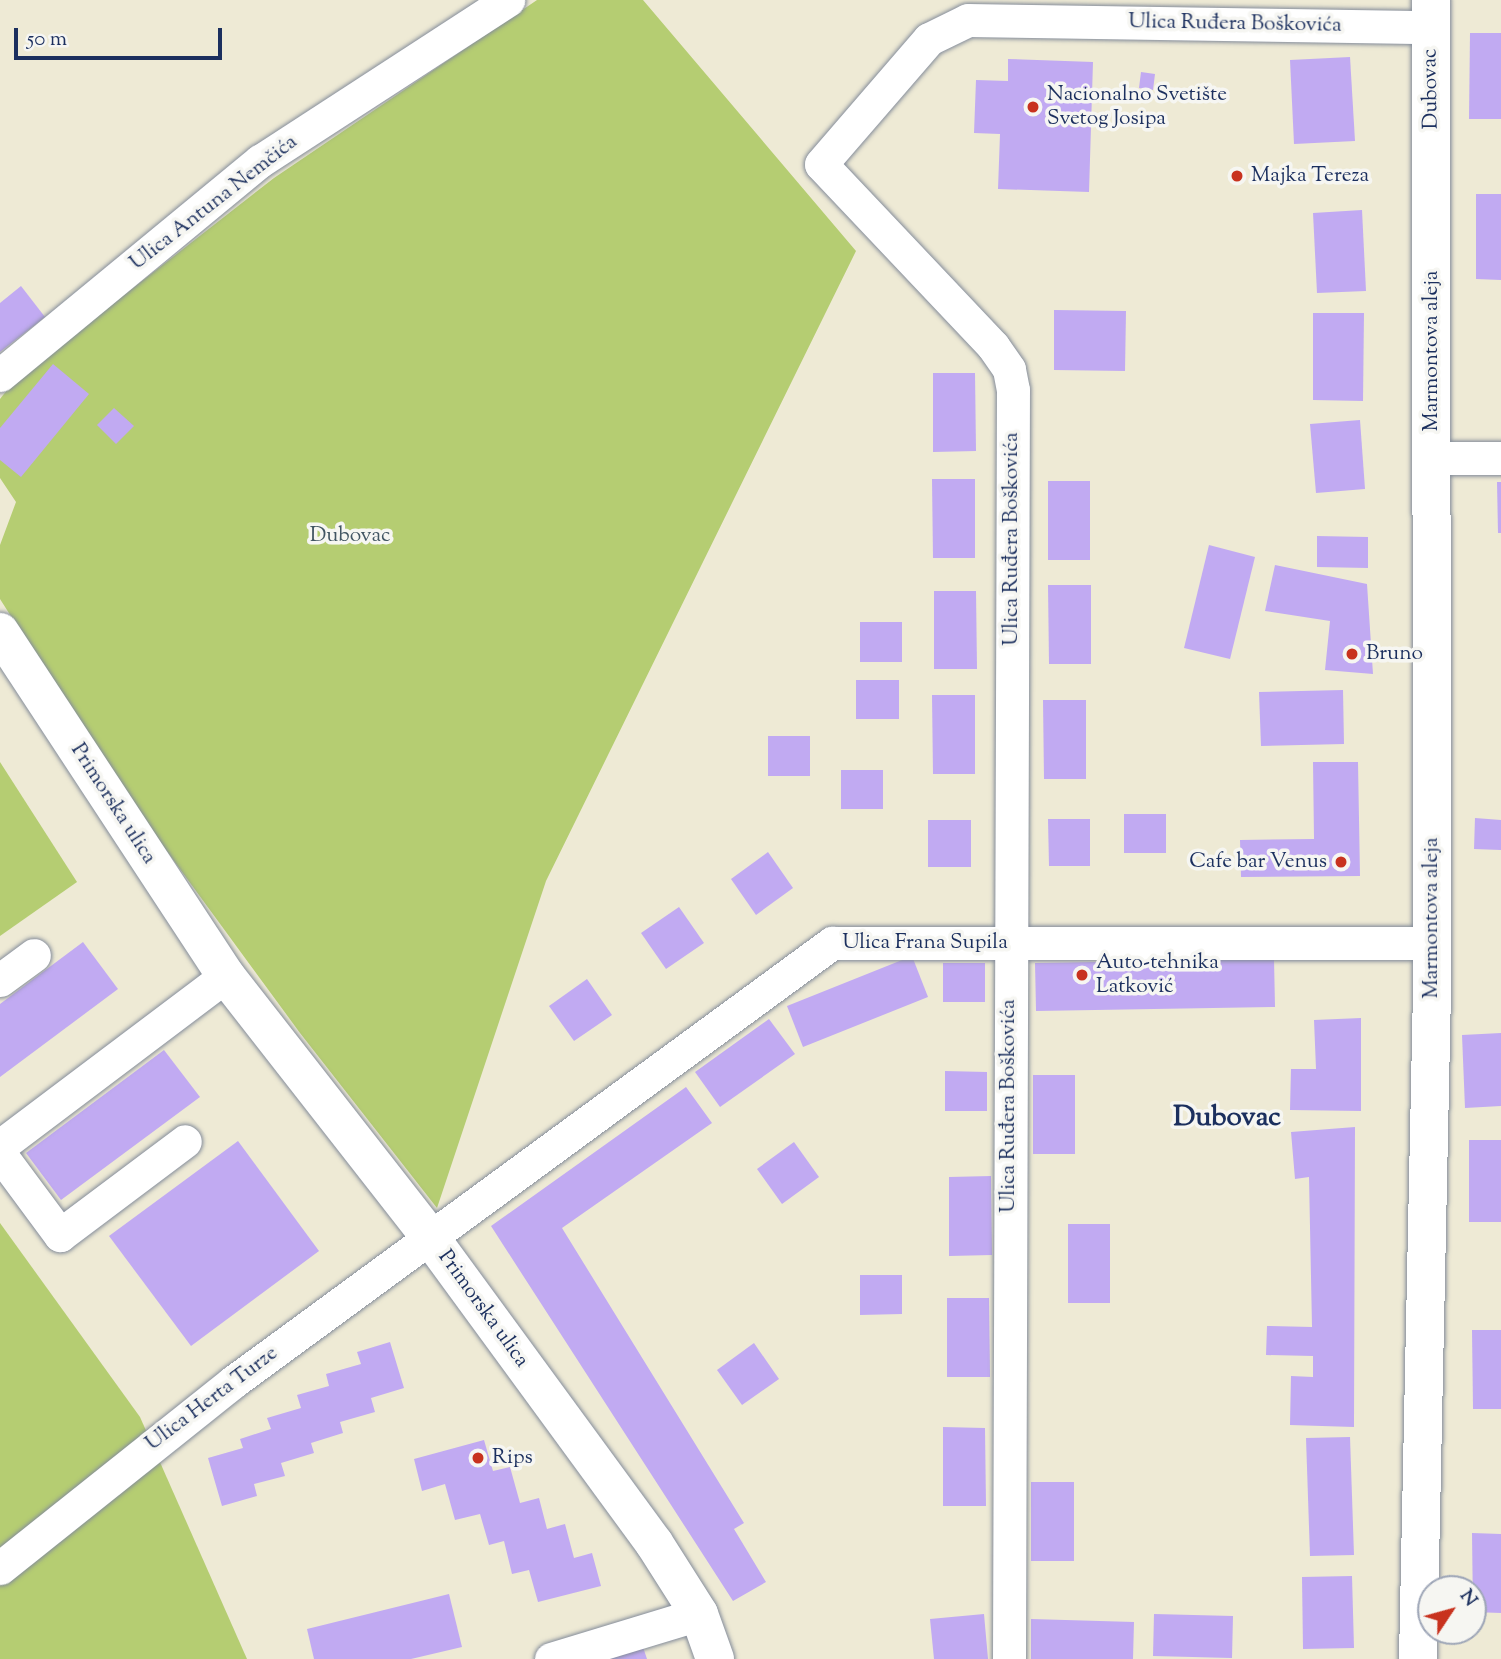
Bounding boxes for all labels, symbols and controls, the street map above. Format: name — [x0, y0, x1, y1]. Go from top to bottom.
street label: Ulica Ruđera Boškovića — [1128, 10, 1342, 38]
scale bar — [18, 14, 226, 58]
text: 50 m — [27, 25, 67, 55]
street label: Dubovac — [1418, 48, 1444, 130]
place label: Nacionalno Svetište Svetog Josipa — [1047, 82, 1227, 132]
marker: Nacionalno Svetište Svetog Josipa — [1025, 99, 1041, 115]
street label: Ulica Antuna Nemčića — [125, 130, 303, 276]
place label: Majka Tereza — [1251, 163, 1369, 189]
marker: Majka Tereza — [1229, 168, 1245, 184]
street label: Marmontova aleja — [1419, 270, 1445, 432]
street label: Ulica Ruđera Boškovića — [999, 432, 1025, 646]
park label: Dubovac — [310, 523, 390, 549]
place label: Bruno — [1366, 641, 1423, 667]
marker: Bruno — [1344, 646, 1360, 662]
street label: Primorska ulica — [65, 739, 161, 869]
street label: Marmontova aleja — [1419, 837, 1445, 999]
place label: Cafe bar Venus — [1189, 849, 1327, 875]
marker: Cafe bar Venus — [1333, 854, 1349, 870]
street label: Ulica Frana Supila — [842, 930, 1008, 956]
place label: Auto-tehnika Latković — [1096, 950, 1219, 1000]
marker: Auto-tehnika Latković — [1074, 967, 1090, 983]
street label: Ulica Ruđera Boškovića — [996, 999, 1022, 1213]
district label: Dubovac — [1173, 1101, 1281, 1135]
street label: Primorska ulica — [432, 1245, 534, 1373]
street label: Ulica Herta Turze — [141, 1341, 283, 1457]
place label: Rips — [492, 1445, 533, 1471]
marker: Rips — [470, 1450, 486, 1466]
north arrow — [1417, 1575, 1487, 1645]
text: N — [1452, 1584, 1483, 1613]

